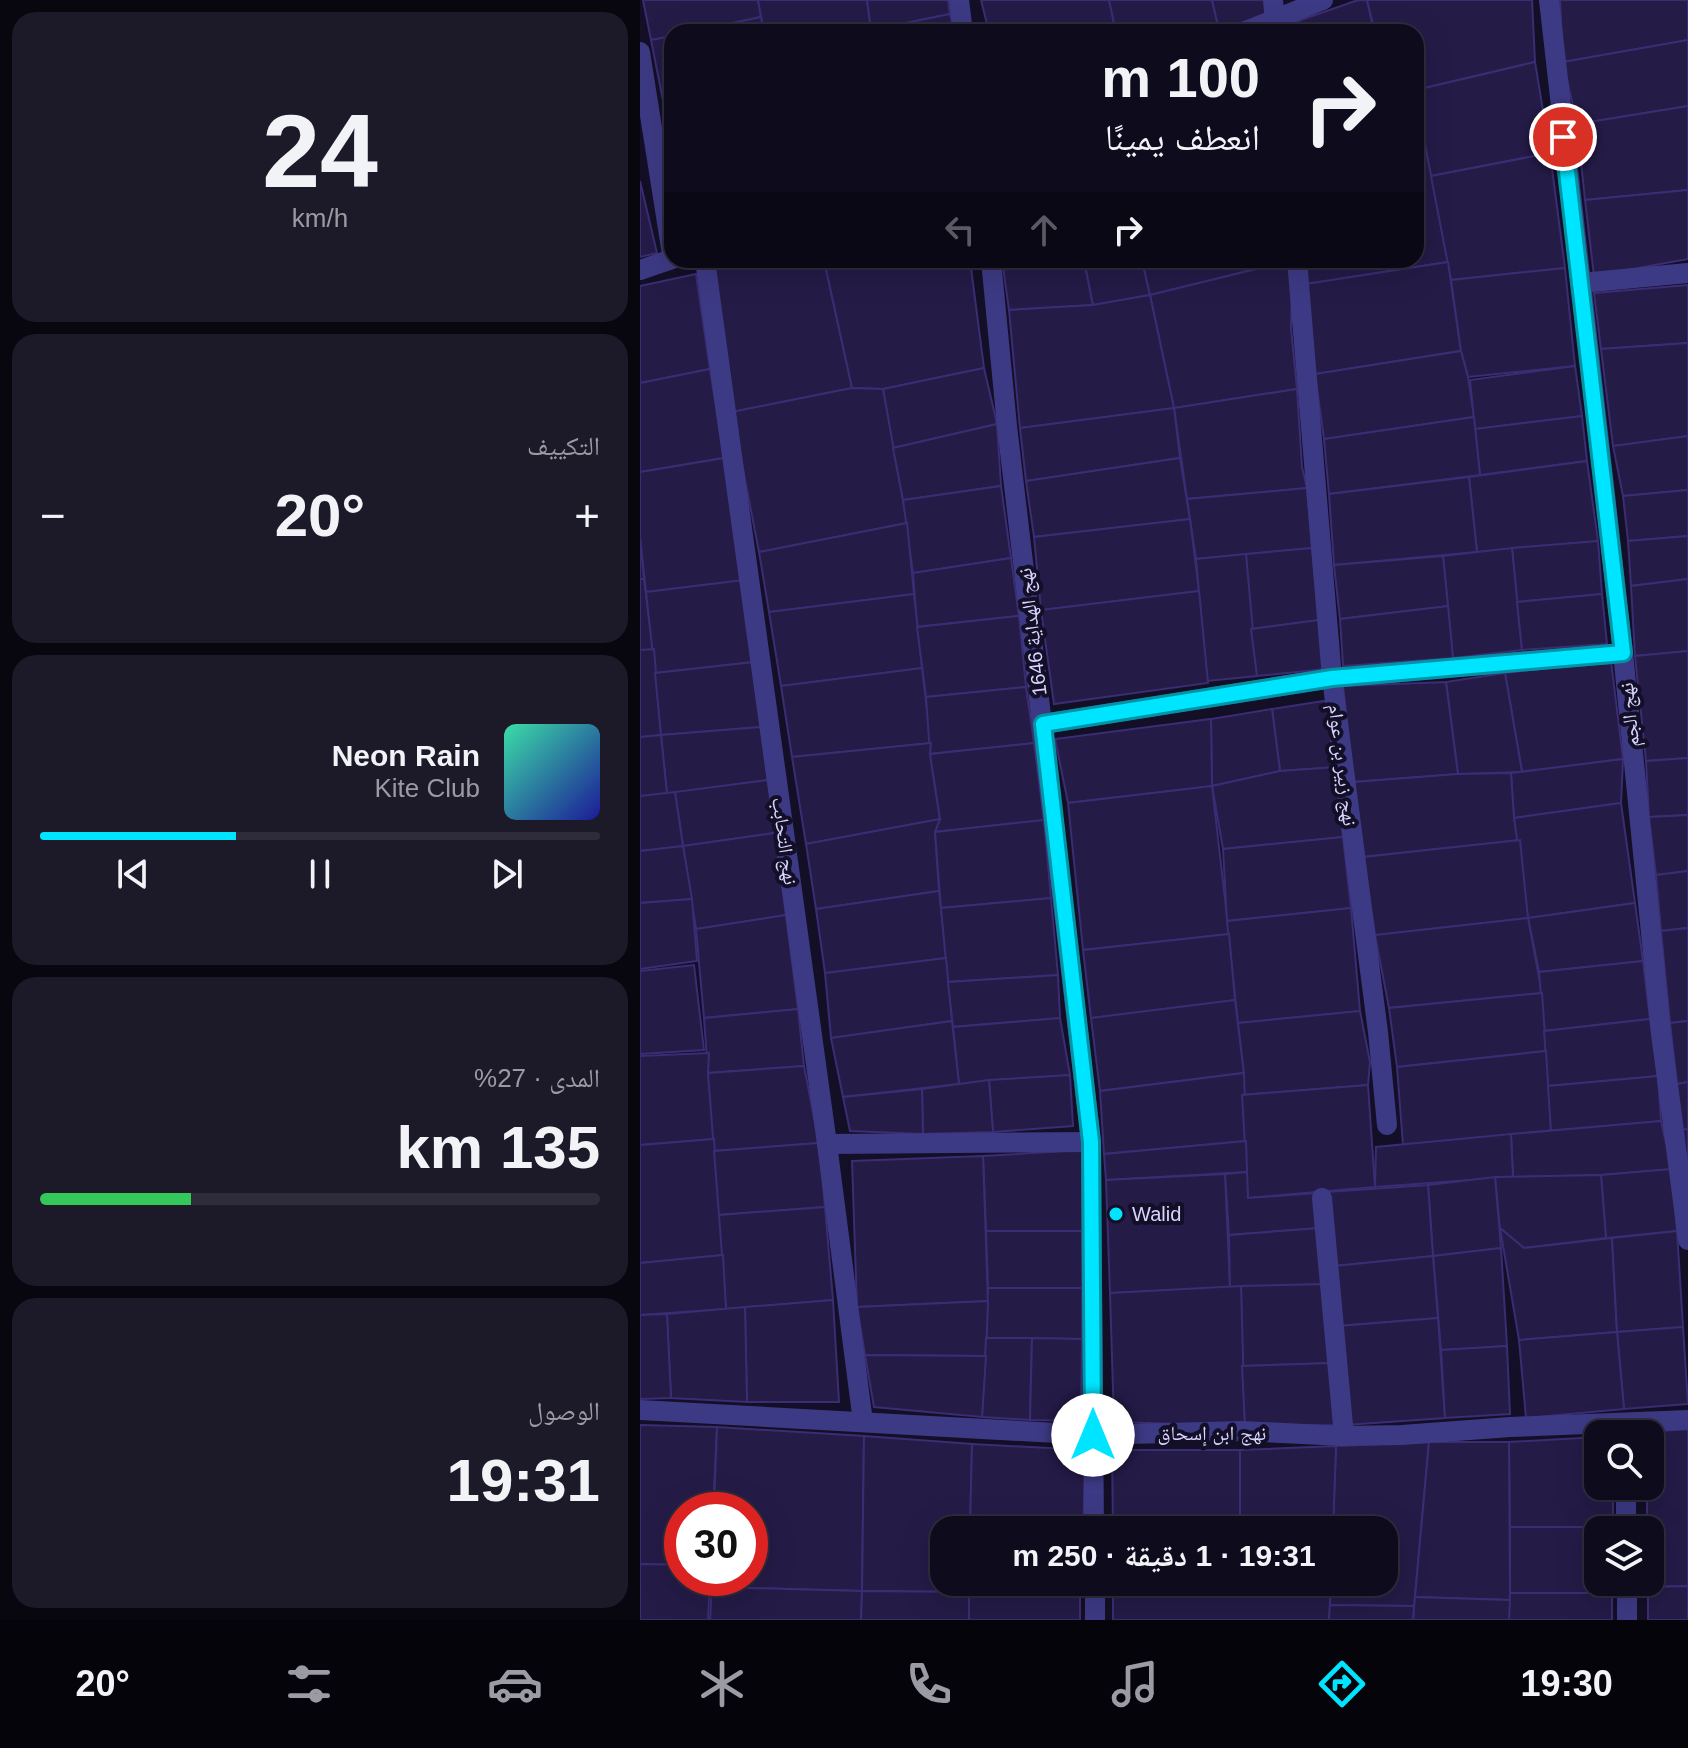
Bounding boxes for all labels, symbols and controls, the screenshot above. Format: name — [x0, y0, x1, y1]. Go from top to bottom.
text: 100 m — [1101, 46, 1260, 109]
icon: right — [1288, 56, 1392, 160]
text: 24 — [262, 93, 378, 209]
pin — [1529, 103, 1597, 171]
icon: arrive — [1541, 115, 1585, 159]
text: انعطف يمينًا — [1105, 117, 1260, 158]
text: km/h — [292, 203, 348, 233]
icon: left — [938, 208, 982, 252]
icon: ahead — [1022, 208, 1066, 252]
icon: right — [1106, 208, 1150, 252]
text: التكييف — [527, 431, 600, 461]
text: 20° — [275, 482, 365, 549]
text: − — [40, 491, 66, 540]
text: + — [574, 491, 600, 540]
street label: نهج الهداية 1646 — [1013, 566, 1053, 697]
street label: نهج الجم — [1615, 681, 1646, 748]
street label: نهج زبير بن عوام — [1322, 703, 1361, 828]
text: Neon Rain — [332, 739, 480, 772]
text: Kite Club — [375, 773, 480, 803]
street label: نهج التحابب — [766, 796, 802, 887]
icon: previous — [111, 852, 155, 896]
icon: pause — [298, 852, 342, 896]
icon: next — [485, 852, 529, 896]
text: المدى · 27% — [474, 1063, 600, 1093]
text: 135 km — [397, 1114, 600, 1181]
place label: Walid — [1132, 1203, 1181, 1225]
marker: Walid — [1107, 1205, 1125, 1223]
position arrow — [1051, 1393, 1135, 1477]
text: الوصول — [528, 1396, 600, 1426]
map controls — [1584, 1420, 1664, 1596]
button: search — [1584, 1420, 1664, 1500]
street label: نهج ابن إسحاق — [1158, 1422, 1266, 1447]
text: 19:31 — [447, 1447, 600, 1514]
speed limit sign: 30 — [664, 1492, 768, 1596]
button: layers — [1584, 1516, 1664, 1596]
text: 19:31 · 1 دقيقة · 250 m — [1012, 1539, 1316, 1572]
icon: filters — [281, 1656, 337, 1712]
icon: car — [487, 1656, 543, 1712]
icon: climate — [694, 1656, 750, 1712]
icon: phone — [901, 1656, 957, 1712]
icon: music — [1107, 1656, 1163, 1712]
icon: directions — [1314, 1656, 1370, 1712]
text: 20° — [75, 1663, 130, 1704]
text: 19:30 — [1521, 1663, 1613, 1704]

